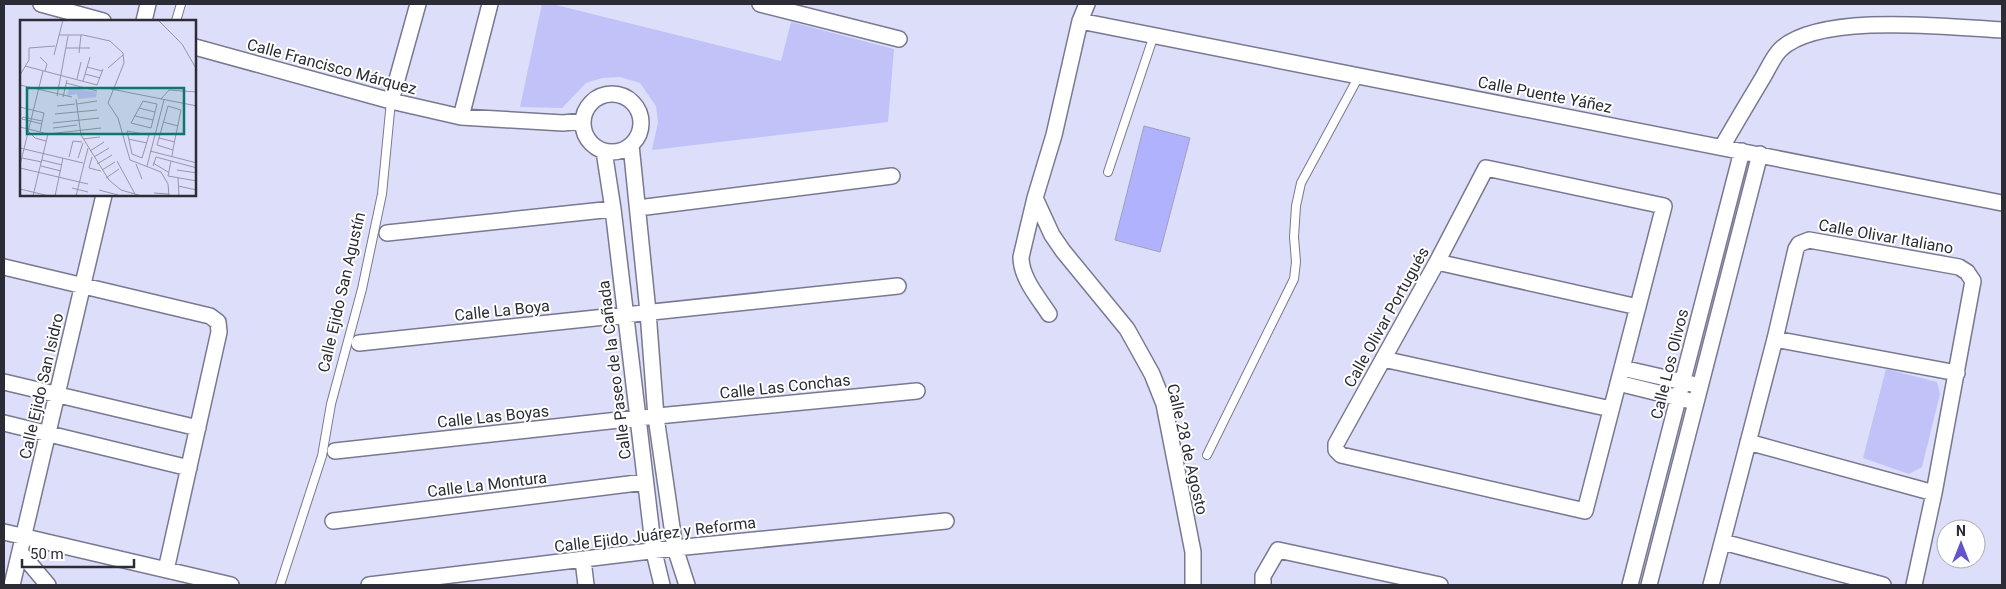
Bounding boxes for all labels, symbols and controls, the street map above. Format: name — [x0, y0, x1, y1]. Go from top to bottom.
inset map — [20, 20, 196, 196]
street label: Calle Francisco Márquez — [245, 35, 419, 98]
street label: Calle Puente Yáñez — [1476, 72, 1614, 117]
street label: Calle Ejido San Agustín — [314, 210, 369, 374]
street label: Calle Olivar Italiano — [1817, 215, 1955, 258]
street label: Calle Olivar Portugués — [1340, 244, 1433, 391]
street label: Calle Paseo de la Cañada — [594, 279, 635, 461]
street label: Calle La Boya — [453, 296, 551, 325]
street label: Calle Los Olivos — [1647, 307, 1692, 421]
street label: Calle Ejido San Isidro — [15, 311, 68, 461]
street label: Calle Las Conchas — [719, 370, 851, 403]
street label: Calle 28 de Agosto — [1163, 382, 1212, 516]
street label: Calle Las Boyas — [436, 401, 550, 432]
street label: Calle La Montura — [426, 468, 548, 501]
street label: Calle Ejido Juárez y Reforma — [553, 513, 757, 556]
north arrow — [1936, 519, 1986, 569]
text: N — [1956, 523, 1966, 539]
scale bar — [22, 536, 135, 568]
text: 50 m — [30, 545, 64, 563]

